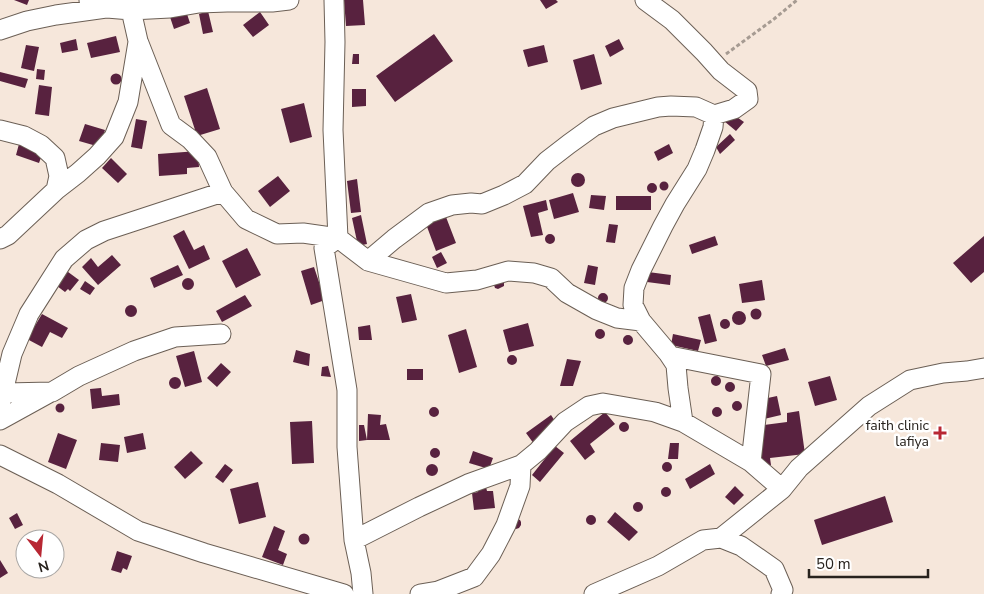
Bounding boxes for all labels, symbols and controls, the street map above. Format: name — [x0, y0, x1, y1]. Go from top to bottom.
place label: faith clinic lafiya — [866, 416, 930, 451]
marker: faith clinic lafiya — [933, 426, 947, 440]
north arrow — [15, 529, 65, 579]
scale bar — [809, 546, 928, 578]
text: 50 m — [816, 554, 851, 574]
text: N — [36, 555, 51, 577]

